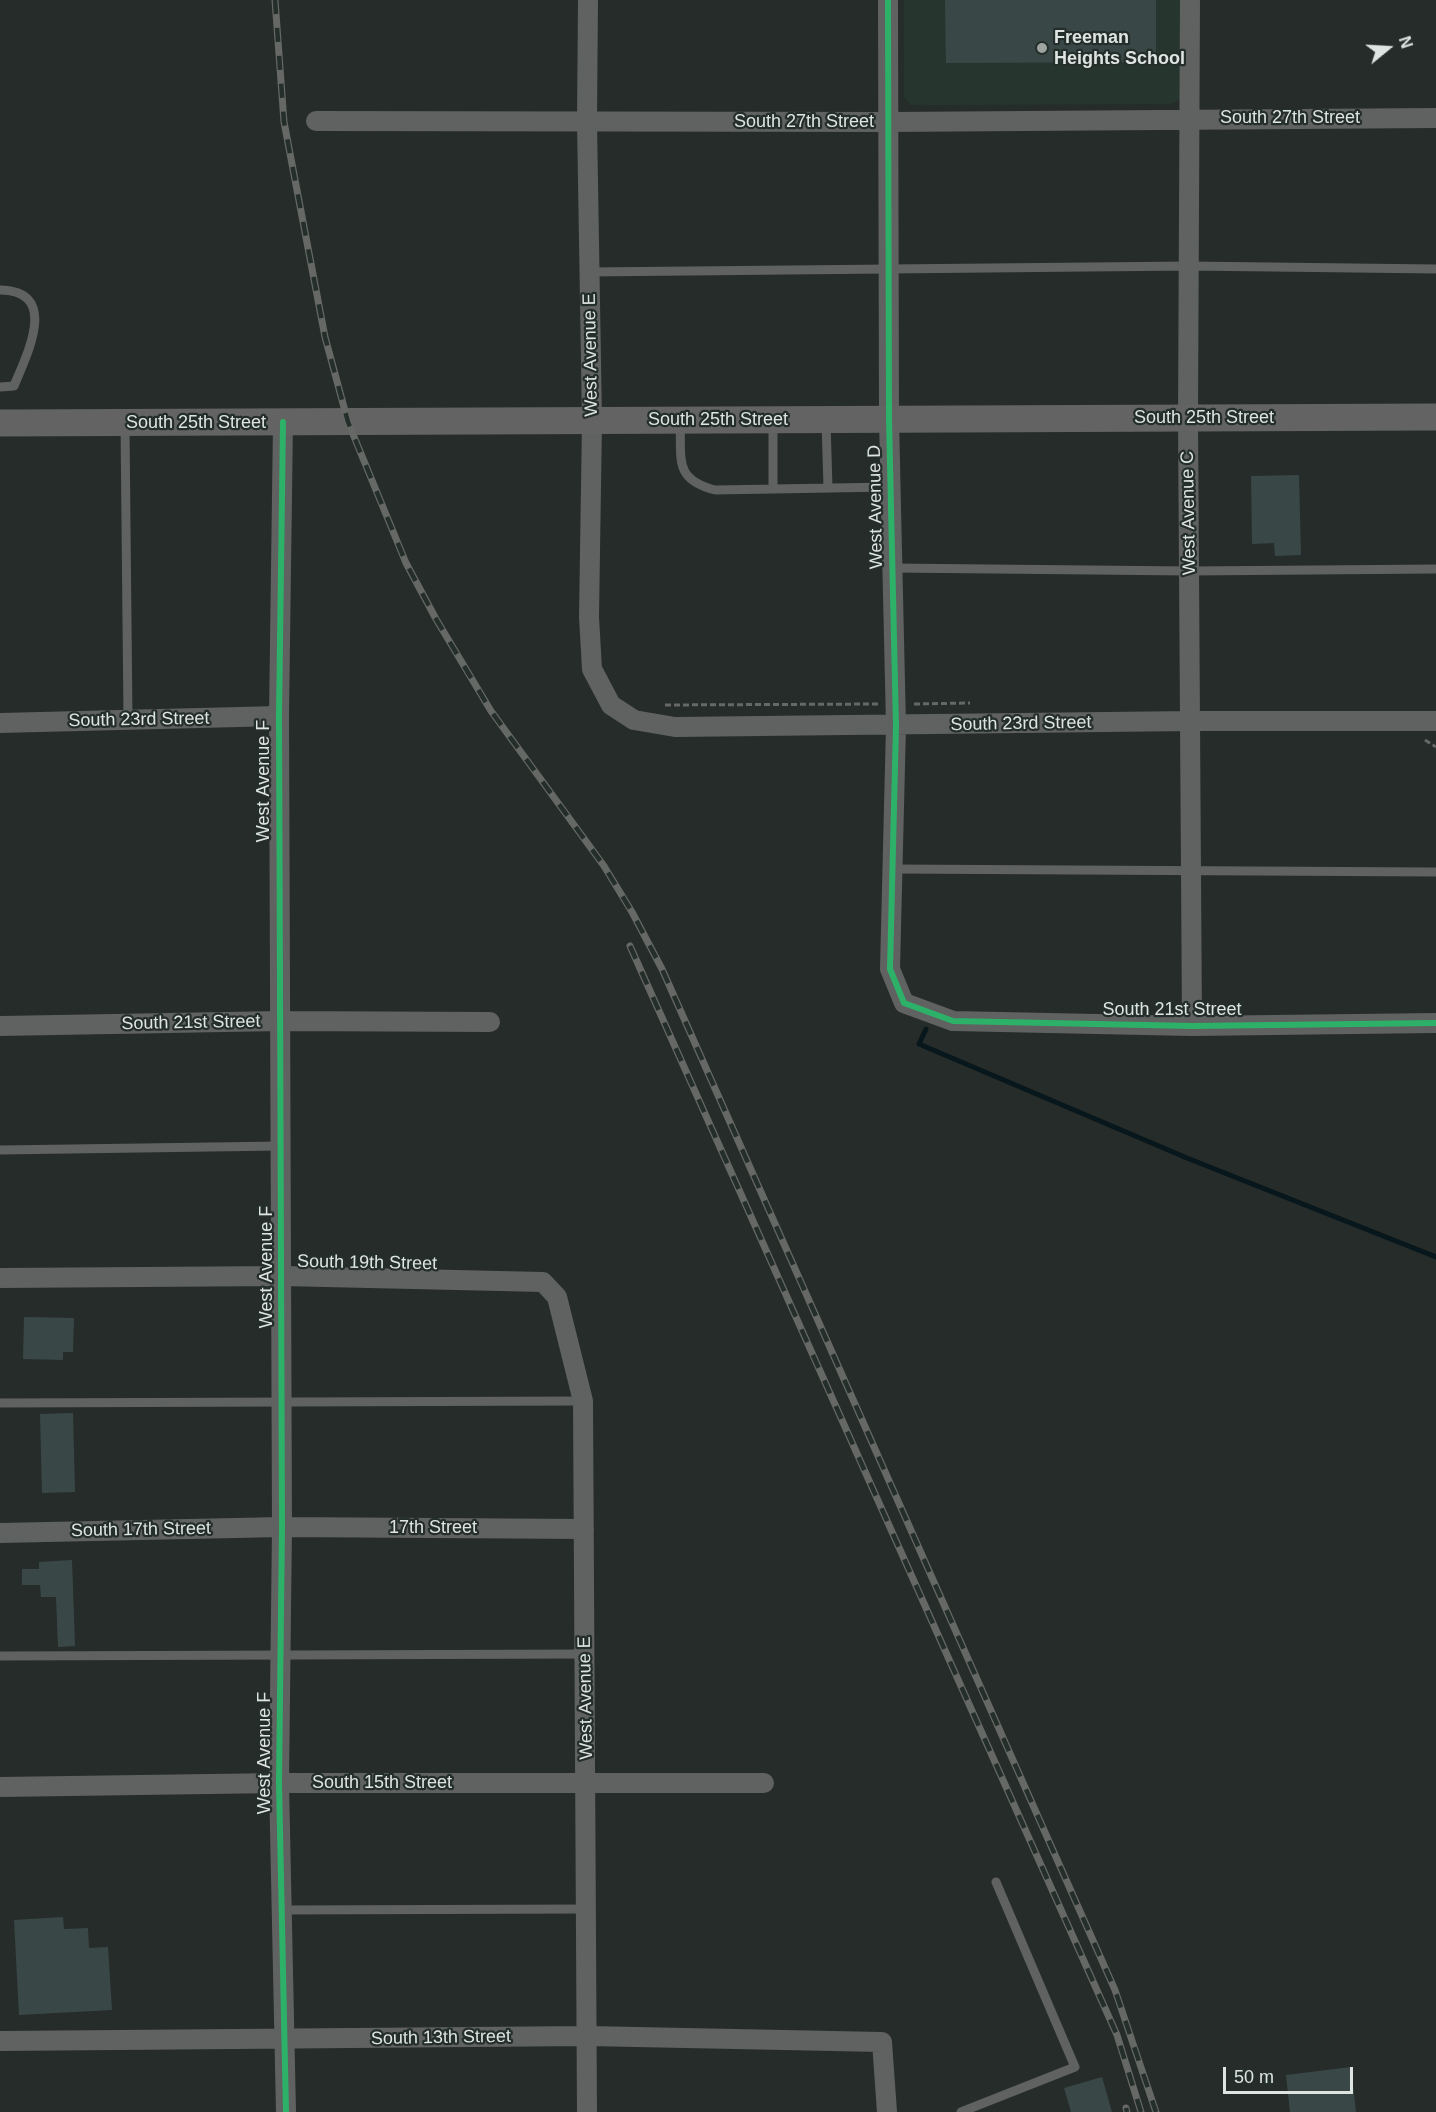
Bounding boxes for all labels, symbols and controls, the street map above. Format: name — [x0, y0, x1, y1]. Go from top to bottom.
north arrow — [1358, 18, 1418, 78]
place label: Freeman Heights School — [1054, 27, 1185, 70]
text: N — [1396, 34, 1415, 50]
marker: Freeman Heights School — [1035, 41, 1049, 55]
street label: South 27th Street — [1220, 107, 1360, 129]
street label: South 27th Street — [734, 111, 874, 133]
street label: West Avenue E — [579, 293, 603, 417]
street label: South 25th Street — [1134, 407, 1274, 429]
street label: South 25th Street — [648, 409, 788, 431]
street label: South 25th Street — [126, 412, 266, 434]
street label: West Avenue D — [864, 445, 888, 569]
street label: West Avenue C — [1177, 451, 1201, 575]
street label: South 23rd Street — [68, 708, 210, 732]
street label: South 23rd Street — [950, 712, 1092, 736]
street label: West Avenue F — [253, 720, 275, 842]
street label: South 21st Street — [1102, 999, 1242, 1021]
street label: South 21st Street — [121, 1011, 261, 1035]
street label: West Avenue F — [256, 1206, 278, 1328]
street label: South 19th Street — [297, 1251, 437, 1275]
street label: 17th Street — [389, 1517, 477, 1539]
street label: South 17th Street — [71, 1518, 211, 1542]
street label: West Avenue E — [574, 1636, 598, 1760]
street label: West Avenue F — [254, 1692, 276, 1814]
street label: South 15th Street — [312, 1772, 452, 1794]
street label: South 13th Street — [371, 2026, 511, 2050]
scale bar — [1226, 2055, 1356, 2093]
text: 50 m — [1234, 2067, 1274, 2087]

